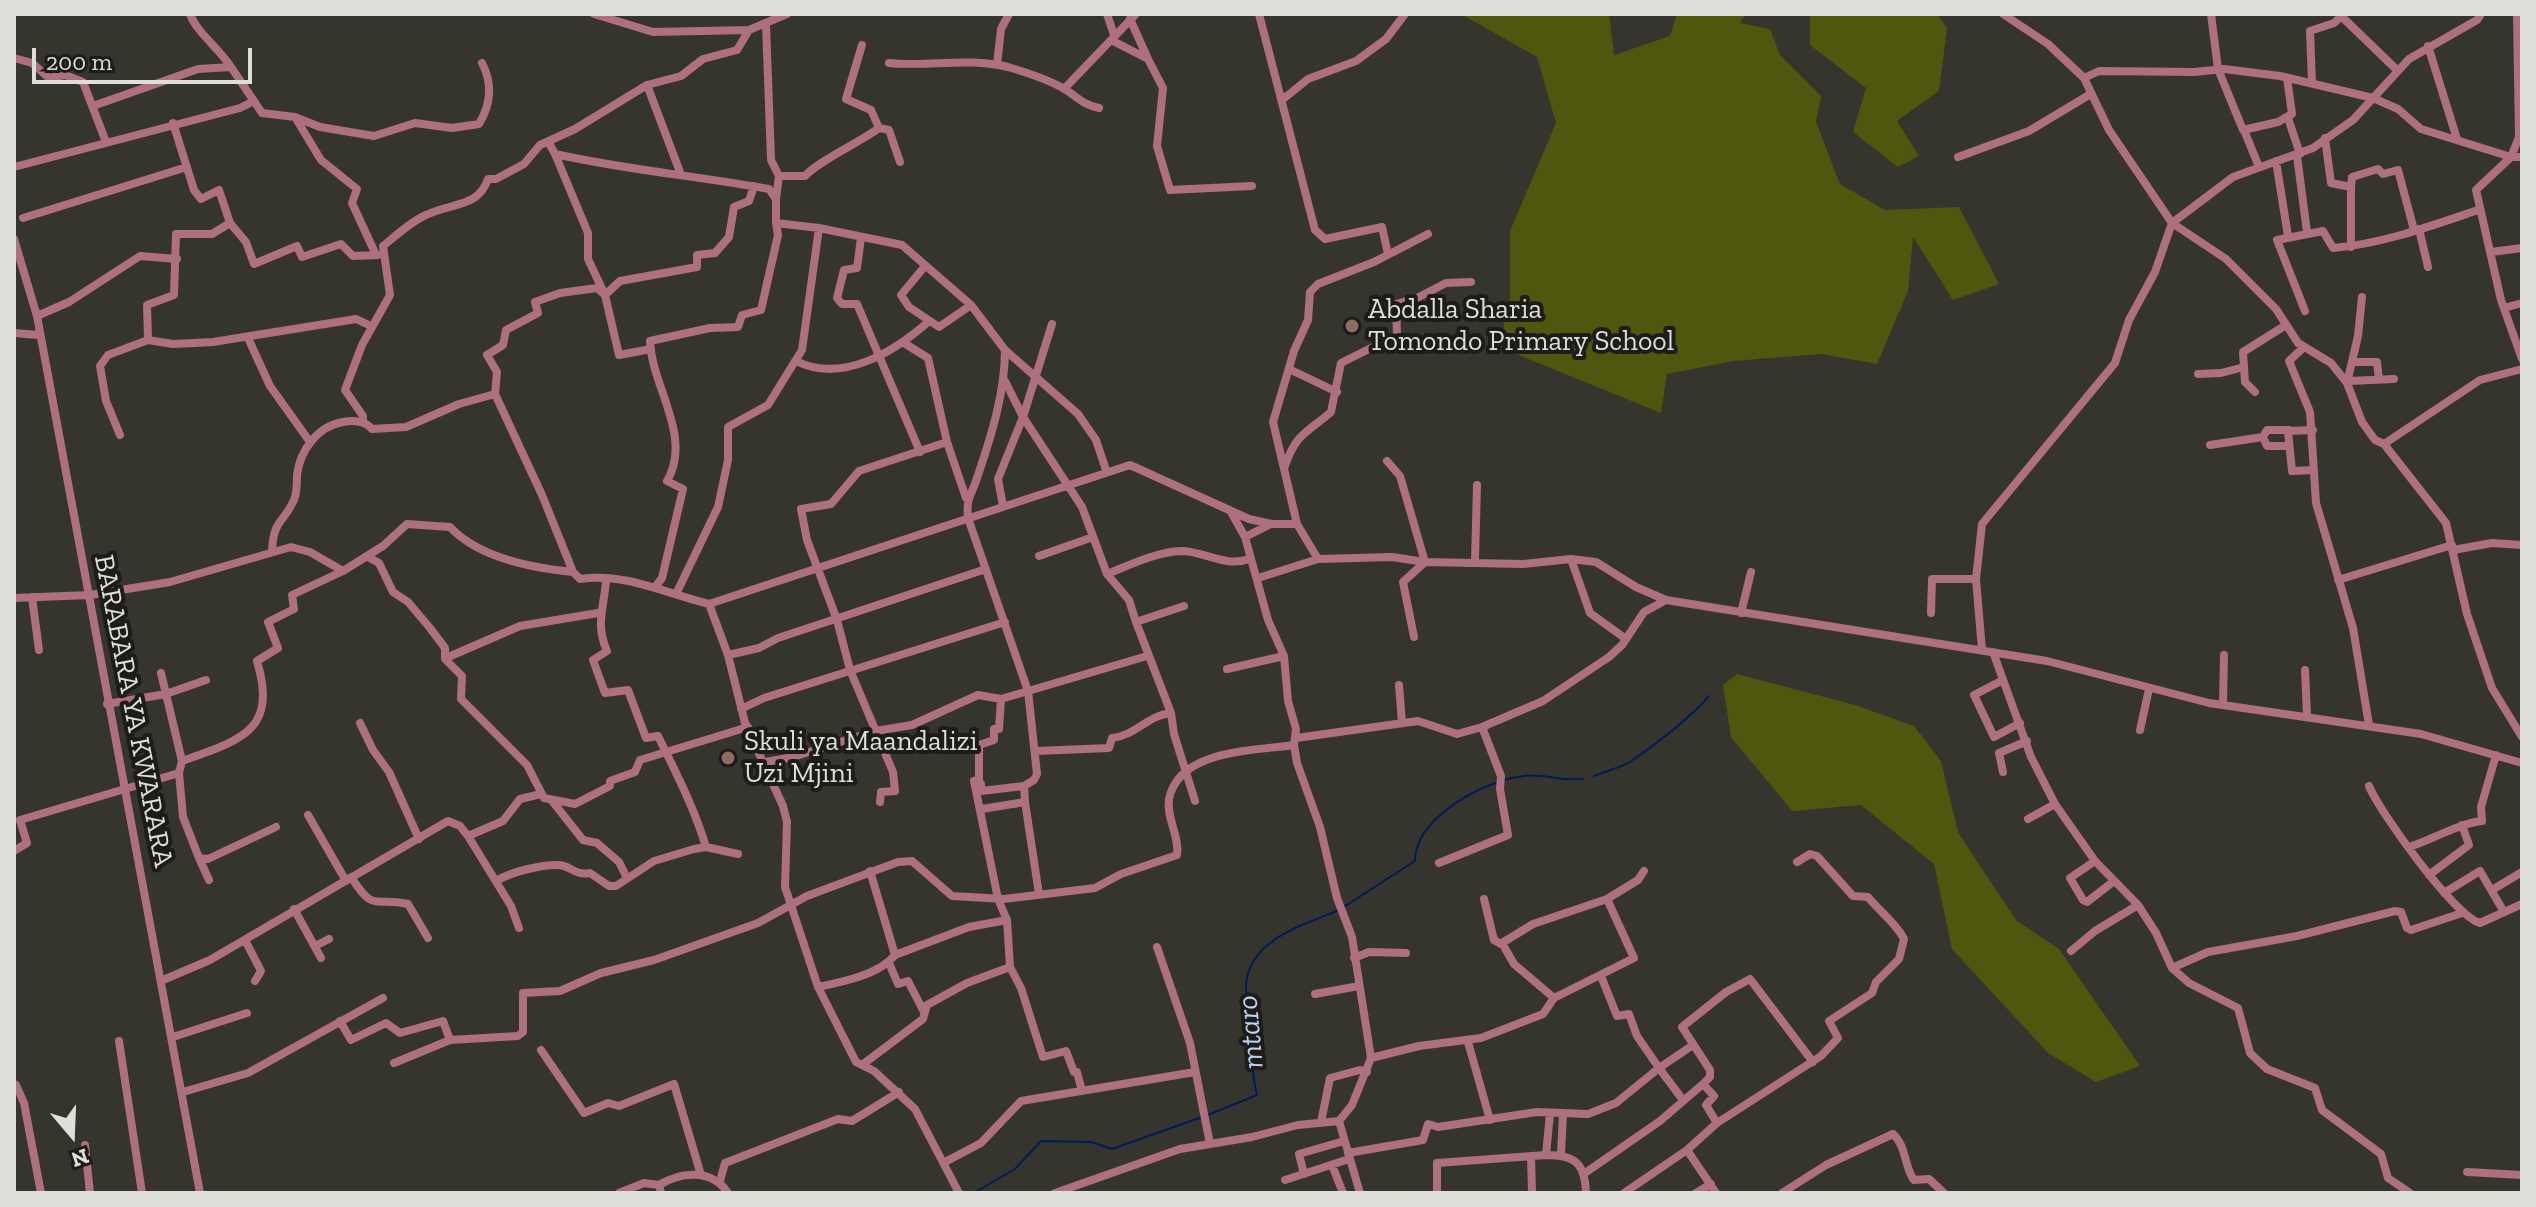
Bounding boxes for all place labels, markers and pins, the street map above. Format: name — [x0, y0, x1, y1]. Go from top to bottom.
place label: Abdalla Sharia Tomondo Primary School — [1368, 293, 1674, 359]
marker: Abdalla Sharia Tomondo Primary School — [1343, 317, 1361, 335]
place label: Skuli ya Maandalizi Uzi Mjini — [744, 725, 978, 791]
marker: Skuli ya Maandalizi Uzi Mjini — [719, 749, 737, 767]

